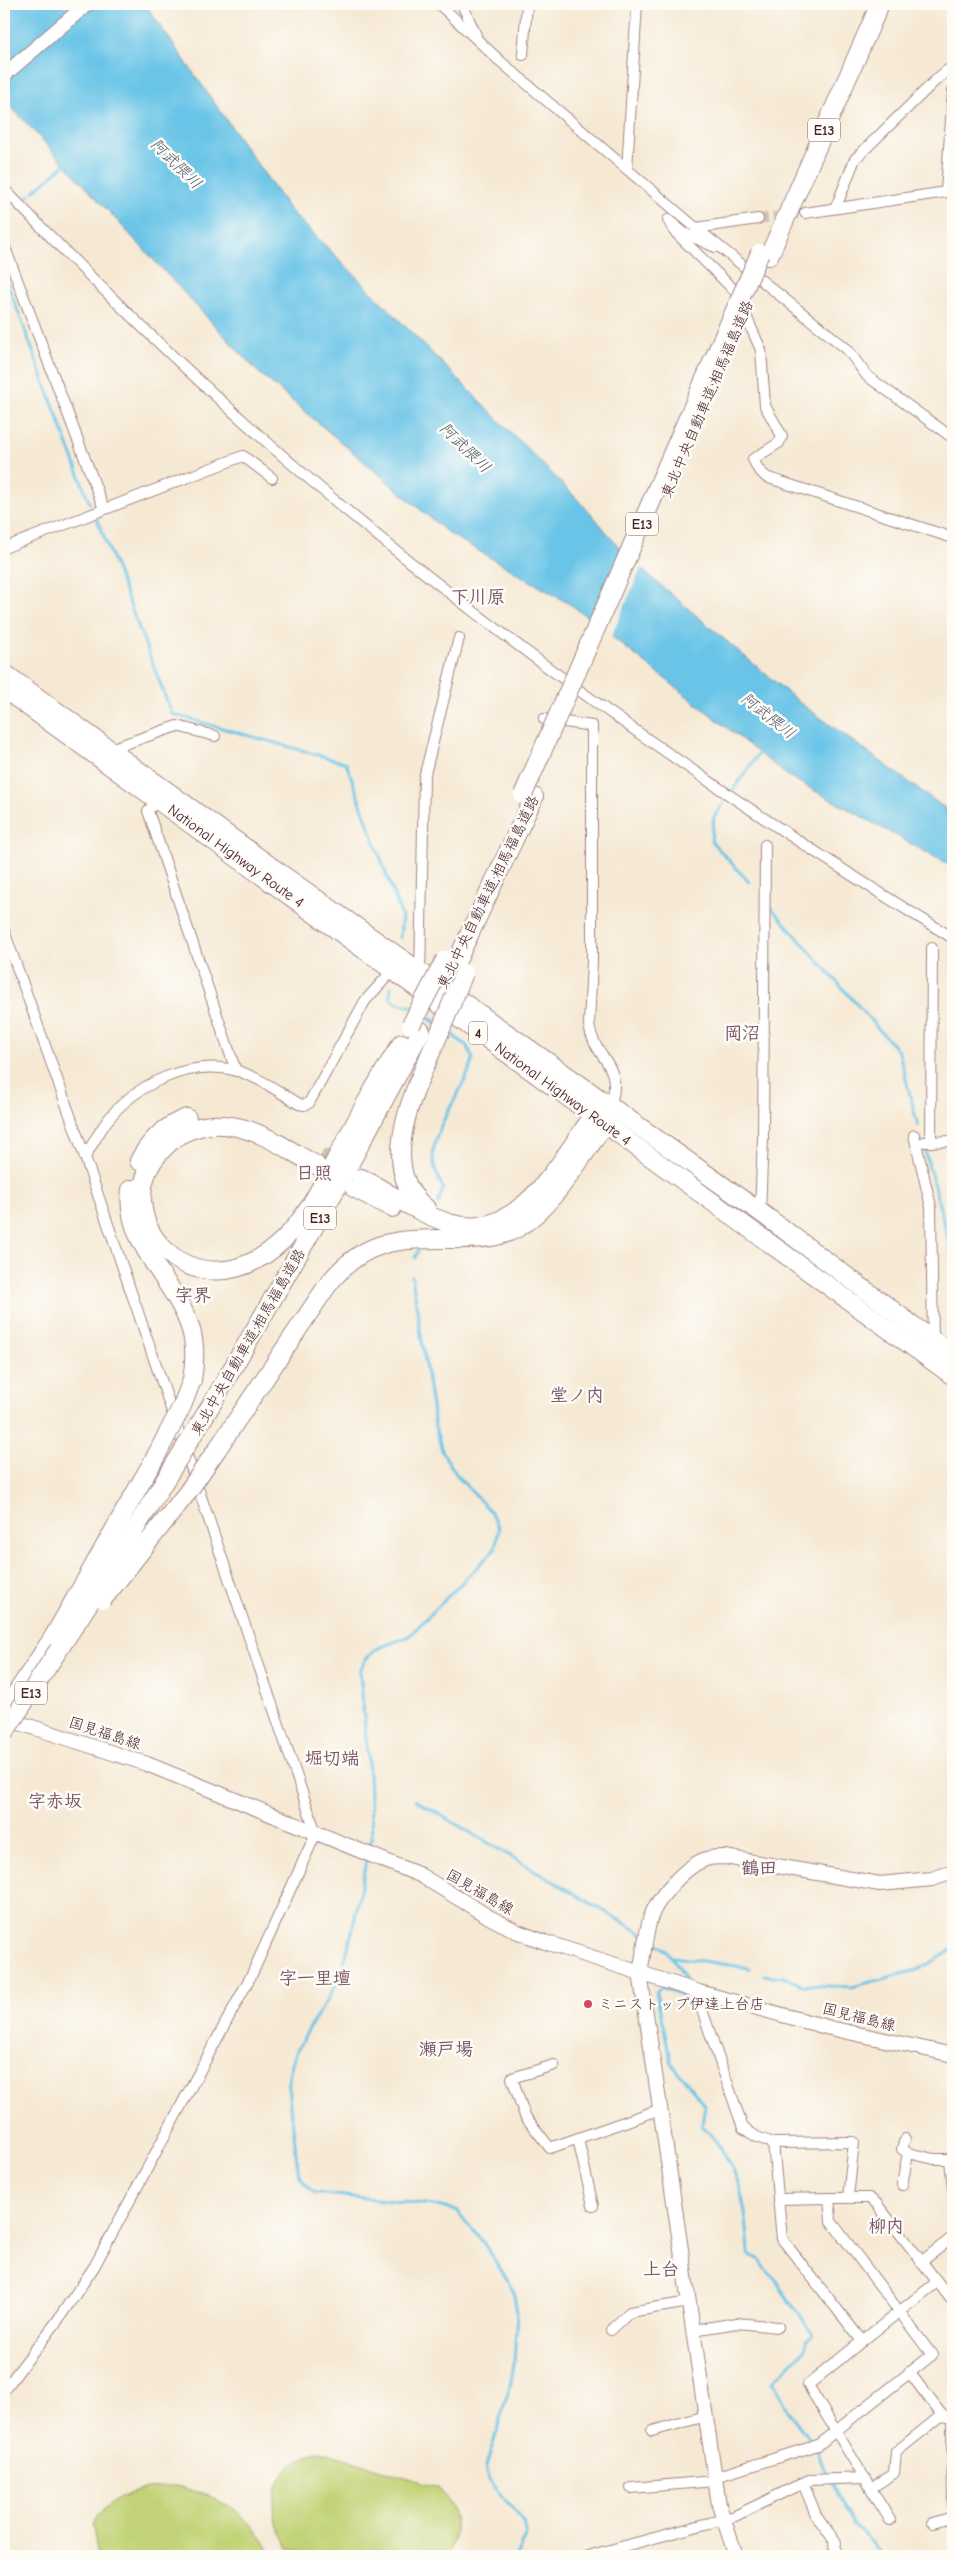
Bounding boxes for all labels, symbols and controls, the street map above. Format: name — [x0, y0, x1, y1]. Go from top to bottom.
road number: E13 — [808, 118, 840, 142]
water label: 阿武隈川 — [147, 135, 205, 193]
street label: 東北中央自動車道;相馬福島道路 — [657, 297, 757, 501]
water label: 阿武隈川 — [436, 419, 494, 477]
road number: E13 — [626, 512, 658, 536]
district label: 下川原 — [451, 587, 505, 608]
water label: 阿武隈川 — [737, 689, 799, 743]
street label: 東北中央自動車道;相馬福島道路 — [433, 792, 543, 992]
street label: National Highway Route 4 — [164, 801, 308, 911]
road number: 4 — [469, 1021, 487, 1044]
district label: 岡沼 — [724, 1023, 760, 1044]
street label: National Highway Route 4 — [491, 1039, 635, 1149]
district label: 日照 — [296, 1163, 332, 1184]
road number: E13 — [304, 1206, 336, 1230]
street label: 東北中央自動車道;相馬福島道路 — [187, 1245, 309, 1439]
district label: 字界 — [175, 1285, 211, 1306]
district label: 堂ノ内 — [550, 1385, 604, 1406]
road number: E13 — [15, 1682, 47, 1705]
street label: 国見福島線 — [67, 1713, 143, 1753]
district label: 堀切端 — [305, 1748, 359, 1769]
district label: 字赤坂 — [28, 1791, 82, 1812]
district label: 鶴田 — [741, 1858, 777, 1879]
street label: 国見福島線 — [443, 1865, 517, 1919]
district label: 字一里壇 — [279, 1968, 351, 1989]
place label: ミニストップ伊達上台店 — [598, 1995, 765, 2013]
marker: ミニストップ伊達上台店 — [582, 1998, 594, 2010]
street label: 国見福島線 — [820, 1999, 898, 2035]
district label: 瀬戸場 — [419, 2039, 473, 2060]
district label: 柳内 — [868, 2216, 904, 2237]
district label: 上台 — [643, 2259, 679, 2280]

